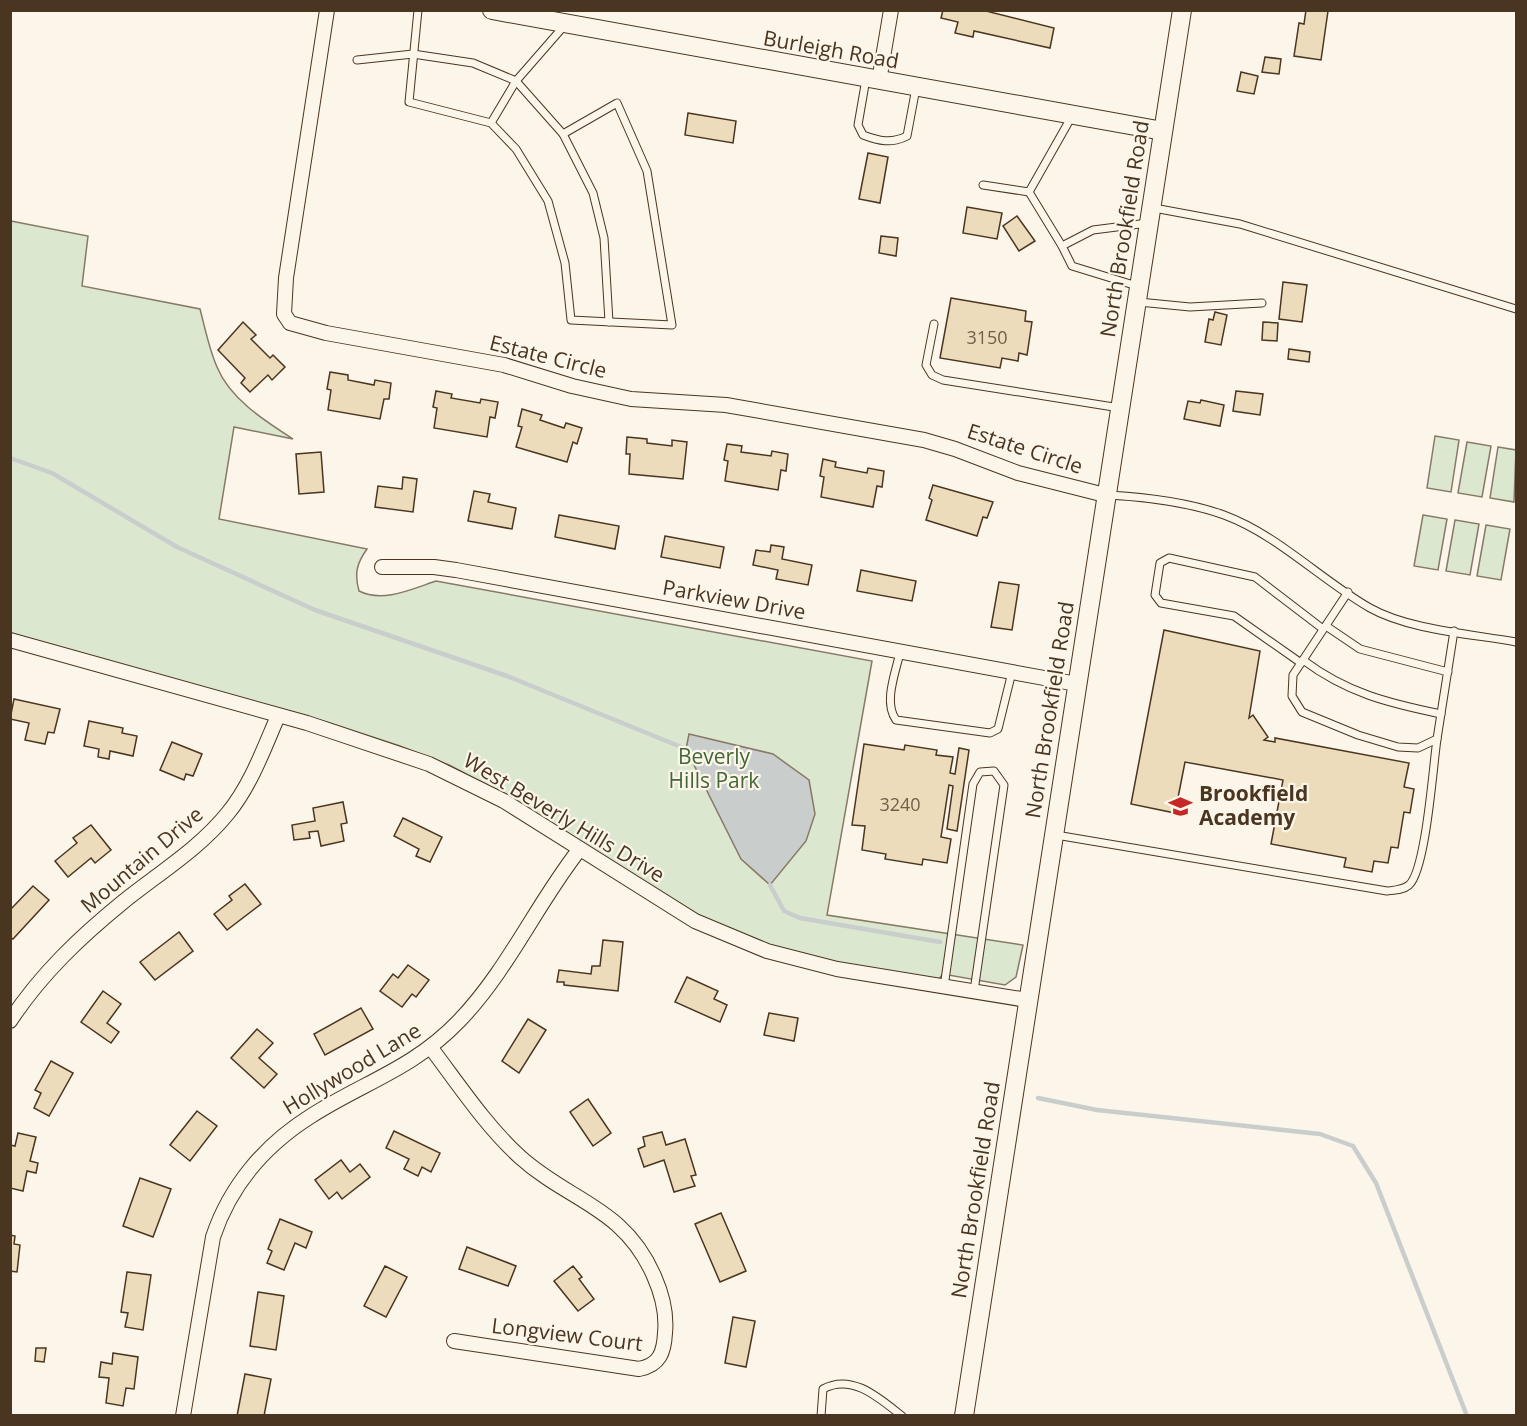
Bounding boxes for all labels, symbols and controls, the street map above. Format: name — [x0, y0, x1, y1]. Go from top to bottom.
street label: Burleigh Road — [761, 23, 901, 75]
street label: North Brookfield Road — [1093, 118, 1155, 339]
house number: 3150 — [966, 325, 1008, 349]
street label: Estate Circle — [487, 328, 610, 384]
street label: Estate Circle — [964, 416, 1087, 480]
street label: Parkview Drive — [661, 573, 808, 625]
street label: North Brookfield Road — [1018, 599, 1080, 820]
park label: Beverly Hills Park — [669, 742, 759, 794]
street label: West Beverly Hills Drive — [459, 746, 670, 888]
place label: Brookfield Academy — [1199, 779, 1308, 831]
house number: 3240 — [879, 792, 921, 816]
school or university icon: Brookfield Academy — [1168, 793, 1194, 819]
street label: Mountain Drive — [74, 800, 208, 919]
street label: Hollywood Lane — [277, 1016, 426, 1120]
street label: North Brookfield Road — [944, 1079, 1006, 1300]
street label: Longview Court — [490, 1311, 644, 1357]

